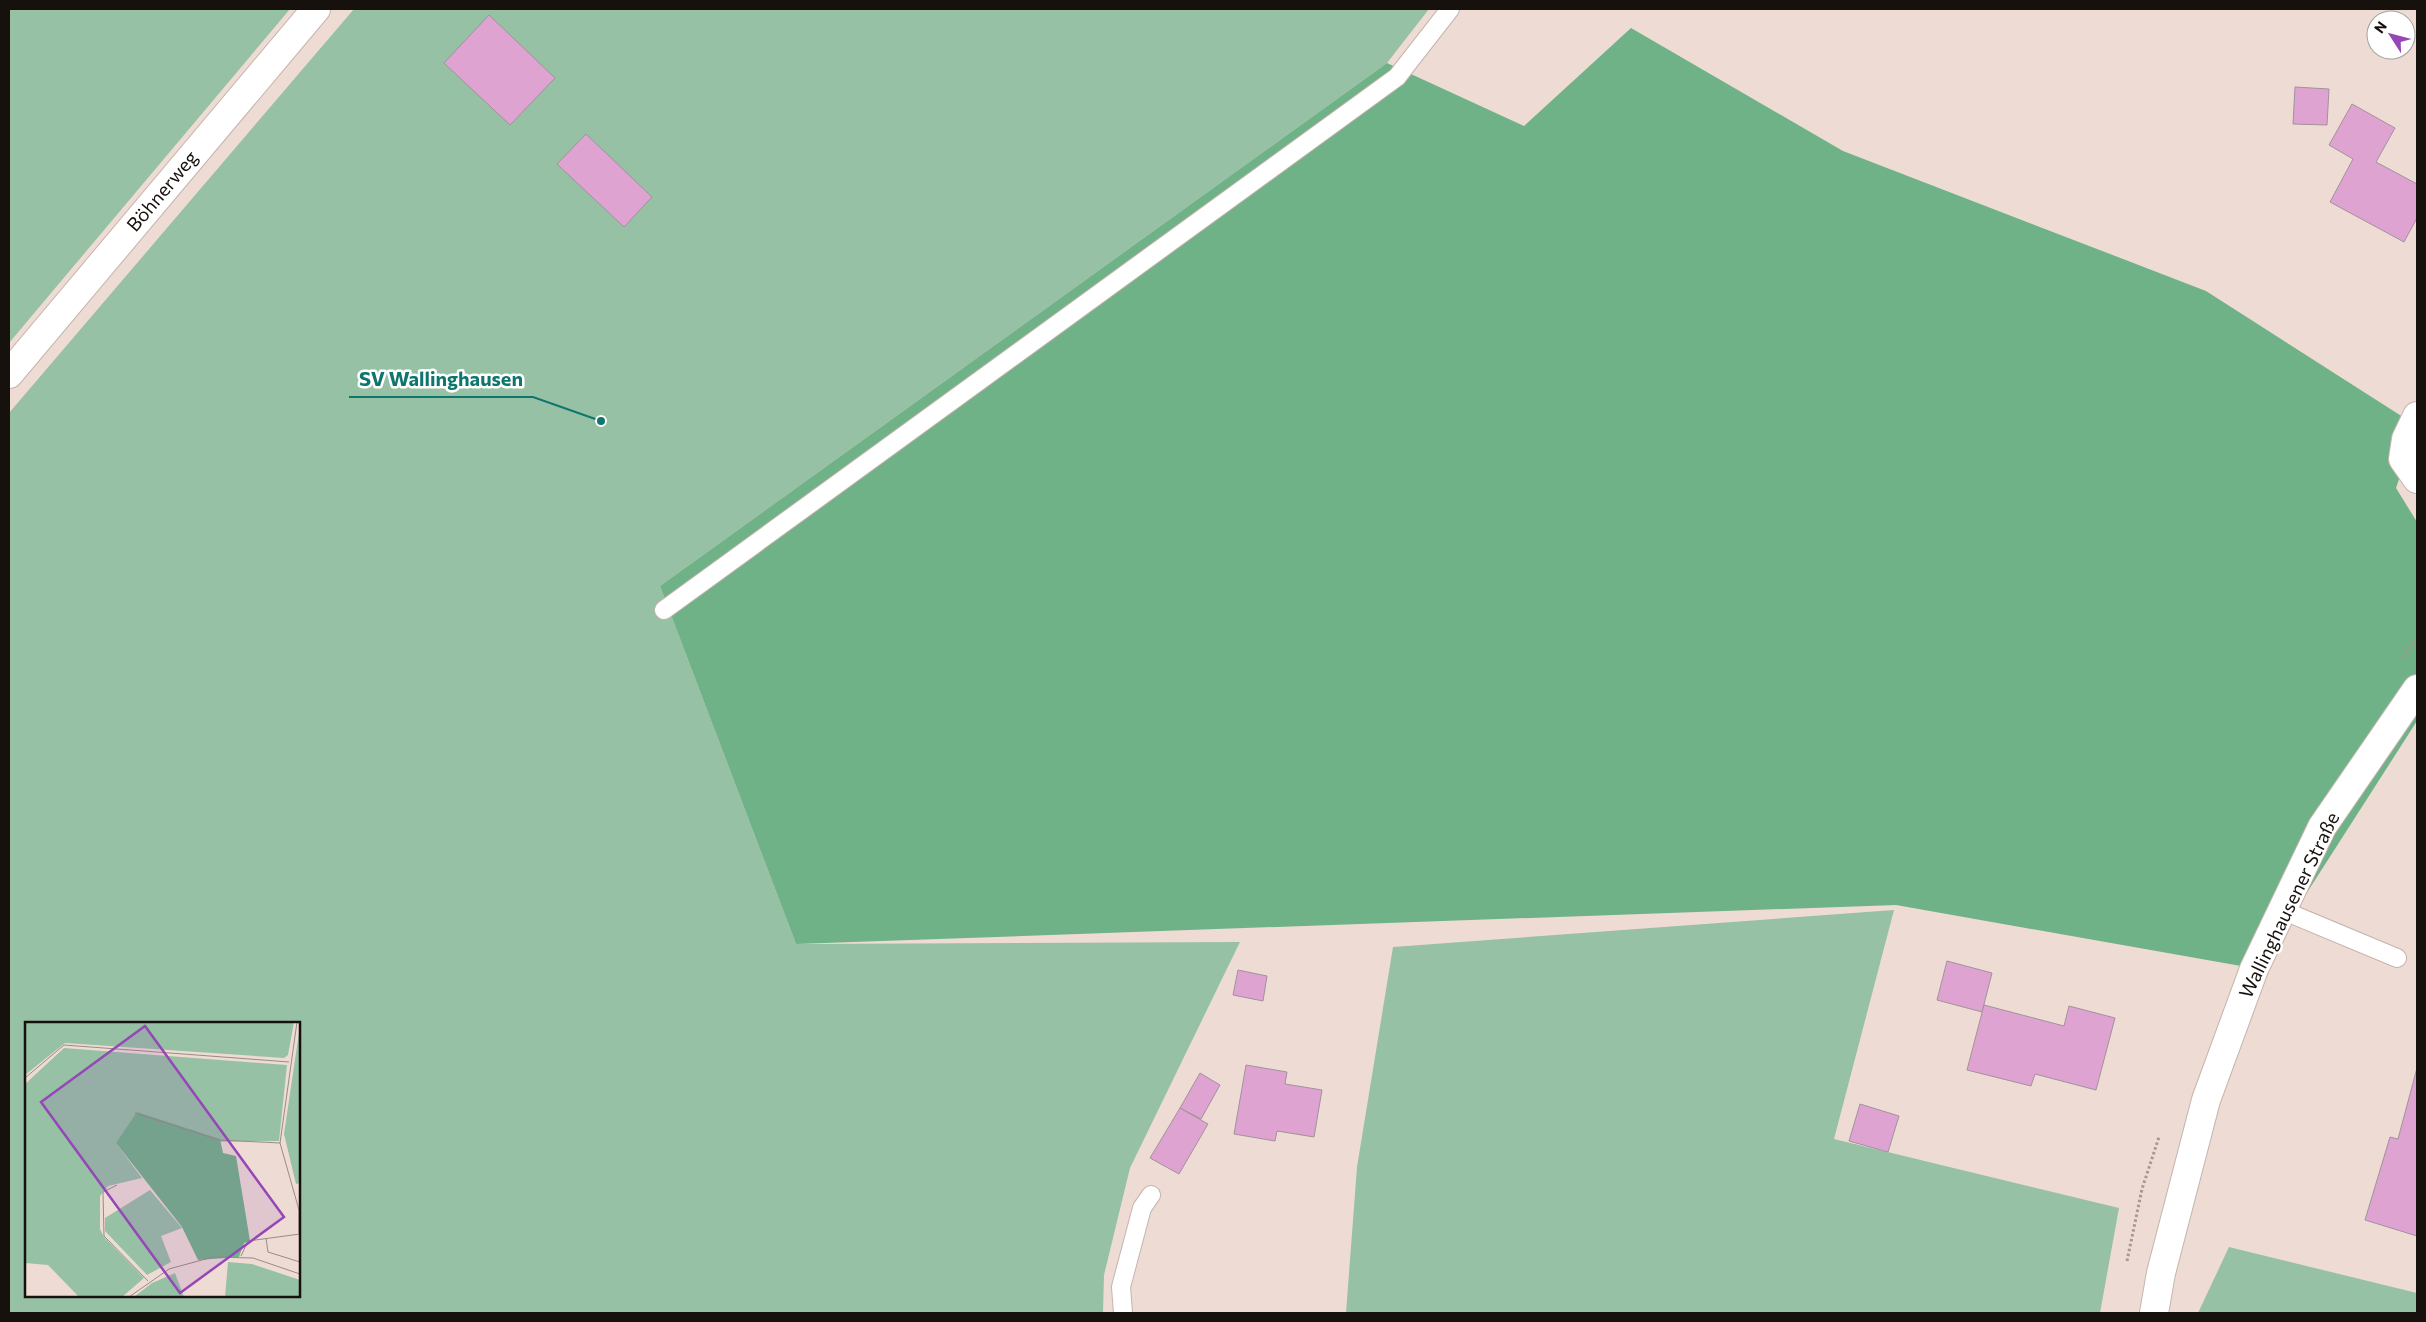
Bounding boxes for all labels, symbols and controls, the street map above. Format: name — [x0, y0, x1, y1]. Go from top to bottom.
north arrow — [2366, 10, 2416, 60]
text: N — [2370, 18, 2390, 36]
street label: Böhnerweg — [121, 146, 202, 236]
callout: SV Wallinghausen — [349, 362, 533, 397]
text: SV Wallinghausen — [359, 366, 523, 390]
street label: Wallinghausener Straße — [2234, 808, 2344, 1001]
inset map — [25, 1022, 300, 1297]

